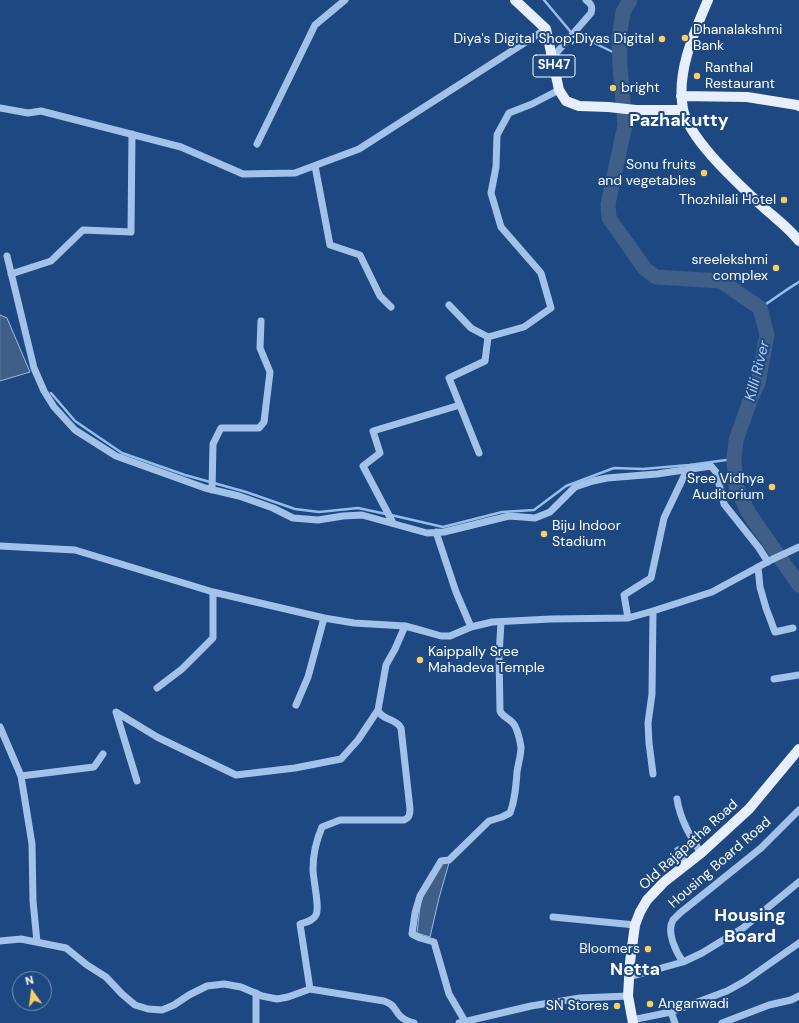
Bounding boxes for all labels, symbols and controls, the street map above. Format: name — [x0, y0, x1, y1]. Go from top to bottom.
place label: Dhanalakshmi Bank — [693, 22, 782, 54]
place label: Diya's Digital Shop;Diyas Digital — [453, 31, 654, 47]
marker: Dhanalakshmi Bank — [680, 33, 690, 43]
marker: Diya's Digital Shop;Diyas Digital — [657, 34, 667, 44]
road number: SH47 — [533, 55, 575, 77]
place label: Ranthal Restaurant — [705, 60, 775, 92]
marker: Ranthal Restaurant — [692, 71, 702, 81]
place label: bright — [621, 80, 660, 96]
marker: bright — [608, 83, 618, 93]
district label: Pazhakutty — [629, 110, 729, 132]
place label: Sonu fruits and vegetables — [598, 157, 696, 190]
marker: Sonu fruits and vegetables — [699, 168, 709, 178]
place label: Thozhilali Hotel — [679, 192, 776, 208]
marker: Thozhilali Hotel — [779, 195, 789, 205]
place label: sreelekshmi complex — [692, 252, 768, 284]
marker: sreelekshmi complex — [771, 263, 781, 273]
water label: Killi River — [742, 339, 774, 403]
place label: Sree Vidhya Auditorium — [687, 471, 764, 504]
marker: Sree Vidhya Auditorium — [767, 482, 777, 492]
place label: Biju Indoor Stadium — [552, 518, 621, 550]
marker: Biju Indoor Stadium — [539, 529, 549, 539]
place label: Kaippally Sree Mahadeva Temple — [428, 644, 545, 676]
marker: Kaippally Sree Mahadeva Temple — [415, 655, 425, 665]
street label: Old Rajapatha Road — [636, 796, 742, 894]
street label: Housing Board Road — [665, 814, 775, 912]
district label: Housing Board — [714, 905, 786, 948]
place label: Bloomers — [579, 941, 640, 957]
marker: Bloomers — [643, 944, 653, 954]
district label: Netta — [610, 959, 660, 981]
north arrow — [12, 971, 52, 1011]
text: N — [24, 973, 35, 988]
place label: Anganwadi — [658, 996, 729, 1012]
place label: SN Stores — [546, 998, 609, 1014]
marker: Anganwadi — [645, 999, 655, 1009]
marker: SN Stores — [612, 1001, 622, 1011]

